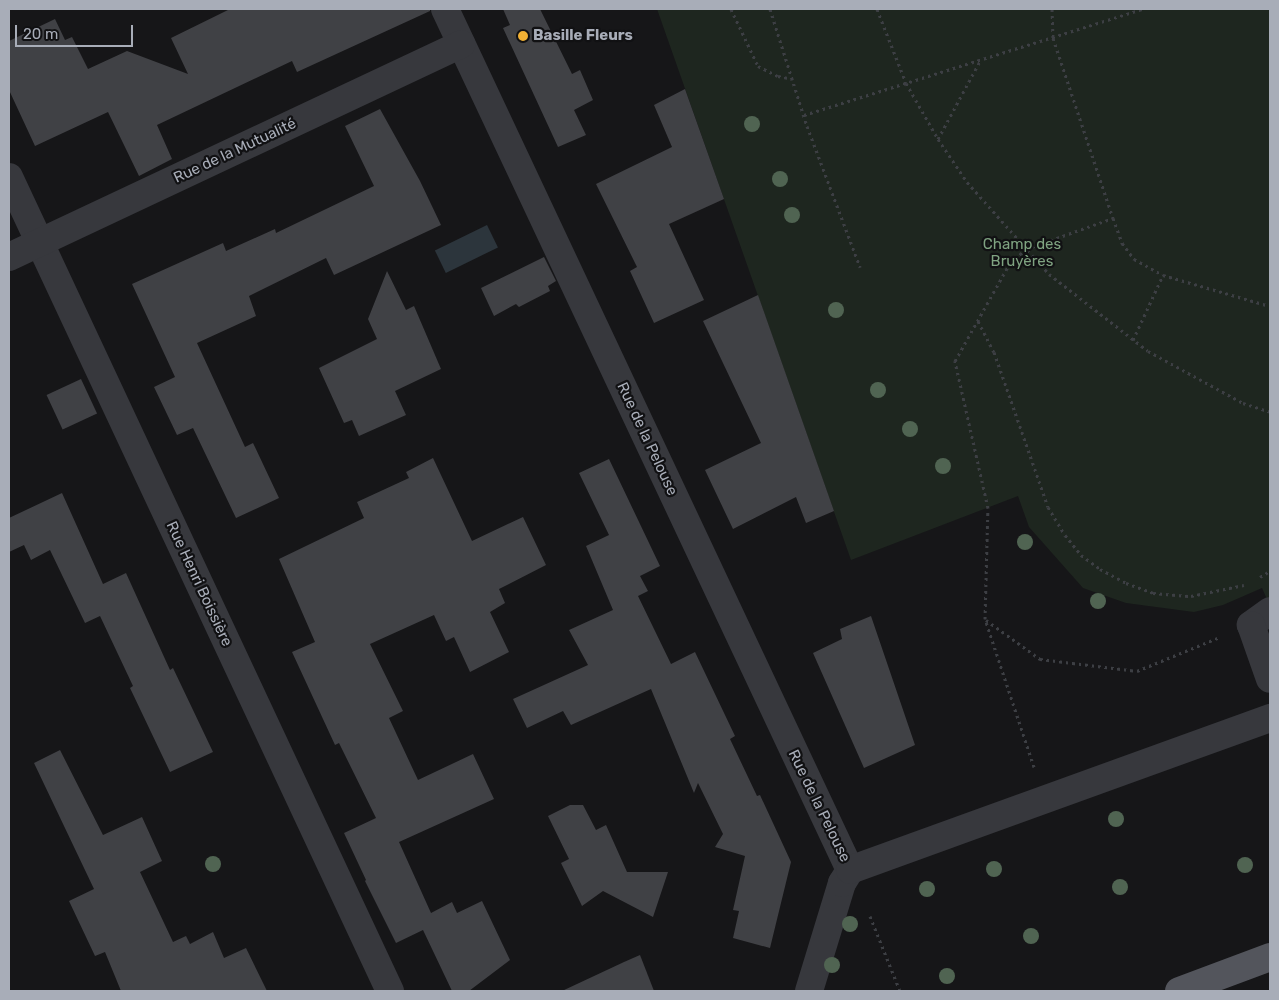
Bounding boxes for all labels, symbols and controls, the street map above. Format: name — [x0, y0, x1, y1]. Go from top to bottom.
scale bar — [18, 15, 135, 47]
text: 20 m — [23, 25, 58, 43]
place label: Basille Fleurs — [533, 27, 633, 45]
marker: Basille Fleurs — [517, 30, 529, 42]
street label: Rue de la Mutualité — [171, 115, 299, 187]
park label: Champ des Bruyères — [983, 235, 1061, 270]
street label: Rue de la Pelouse — [613, 380, 681, 498]
street label: Rue Henri Boissière — [162, 519, 236, 649]
street label: Rue de la Pelouse — [784, 747, 854, 865]

